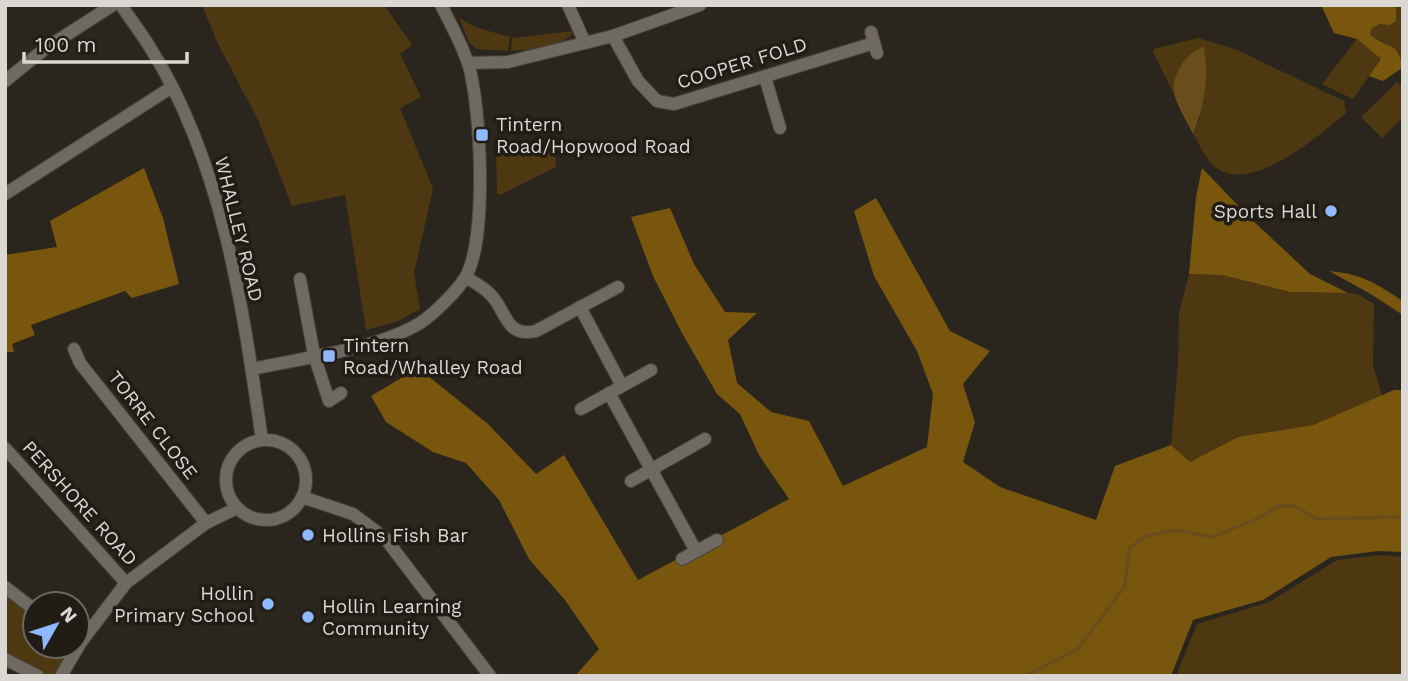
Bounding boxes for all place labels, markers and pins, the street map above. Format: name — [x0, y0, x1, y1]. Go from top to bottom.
place label: Tintern Road/Hopwood Road — [496, 113, 691, 158]
marker: Tintern Road/Hopwood Road — [474, 127, 490, 143]
place label: Sports Hall — [1214, 200, 1317, 223]
marker: Sports Hall — [1323, 203, 1339, 219]
place label: Tintern Road/Whalley Road — [343, 334, 523, 379]
marker: Tintern Road/Whalley Road — [321, 348, 337, 364]
place label: Hollins Fish Bar — [322, 524, 468, 547]
marker: Hollins Fish Bar — [300, 527, 316, 543]
place label: Hollin Primary School — [114, 582, 254, 627]
place label: Hollin Learning Community — [322, 595, 462, 640]
marker: Hollin Primary School — [260, 596, 276, 612]
marker: Hollin Learning Community — [300, 609, 316, 625]

